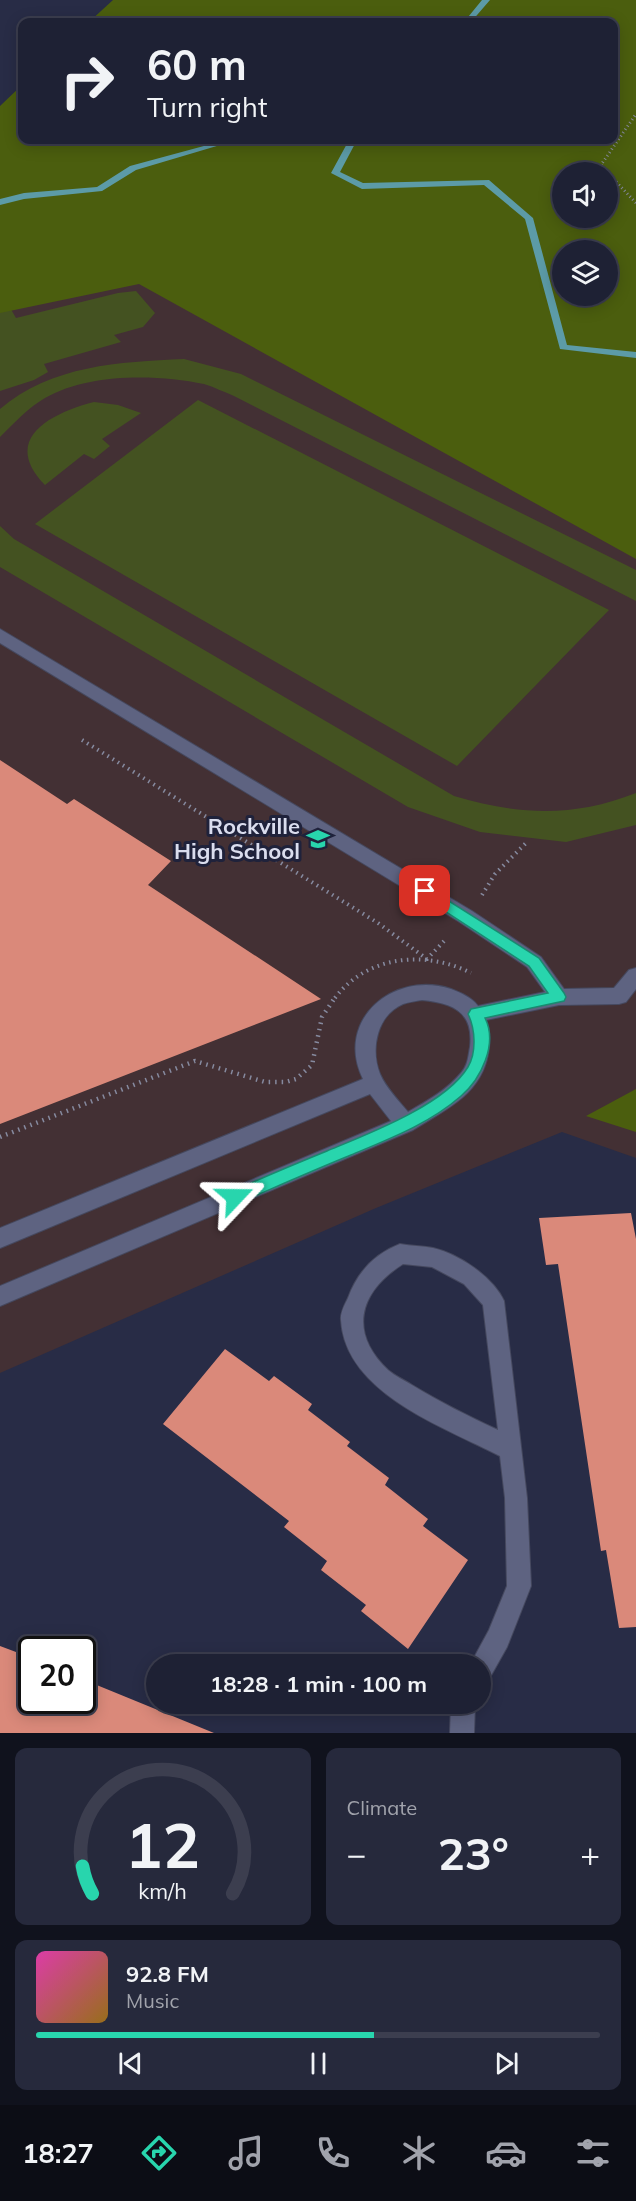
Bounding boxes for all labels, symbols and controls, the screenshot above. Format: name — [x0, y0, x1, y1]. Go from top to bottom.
text: 60 m — [147, 38, 247, 91]
icon: right — [48, 42, 126, 120]
text: Turn right — [147, 90, 267, 124]
map controls — [552, 162, 618, 306]
button: sound — [552, 162, 618, 228]
button: layers — [552, 240, 618, 306]
place label: Rockville High School — [174, 812, 300, 865]
school or university icon: Rockville High School — [305, 826, 331, 852]
pin — [399, 865, 450, 916]
icon: arrive — [408, 874, 441, 907]
position arrow — [203, 1165, 267, 1229]
speed limit sign: 20 — [18, 1636, 96, 1714]
text: 18:28 · 1 min · 100 m — [210, 1670, 427, 1698]
text: Climate — [347, 1795, 417, 1820]
text: 12 — [125, 1805, 200, 1884]
text: 23° — [438, 1825, 509, 1881]
text: − — [347, 1833, 366, 1874]
text: + — [580, 1833, 600, 1874]
text: km/h — [138, 1877, 187, 1904]
text: 92.8 FM — [126, 1960, 209, 1988]
text: Music — [126, 1988, 179, 2013]
icon: previous — [114, 2047, 147, 2080]
icon: pause — [302, 2047, 335, 2080]
icon: next — [490, 2047, 523, 2080]
icon: directions — [138, 2132, 180, 2174]
icon: music — [225, 2132, 267, 2174]
icon: phone — [312, 2132, 354, 2174]
icon: climate — [398, 2132, 440, 2174]
icon: car — [485, 2132, 527, 2174]
icon: filters — [572, 2132, 614, 2174]
text: 18:27 — [22, 2136, 94, 2170]

